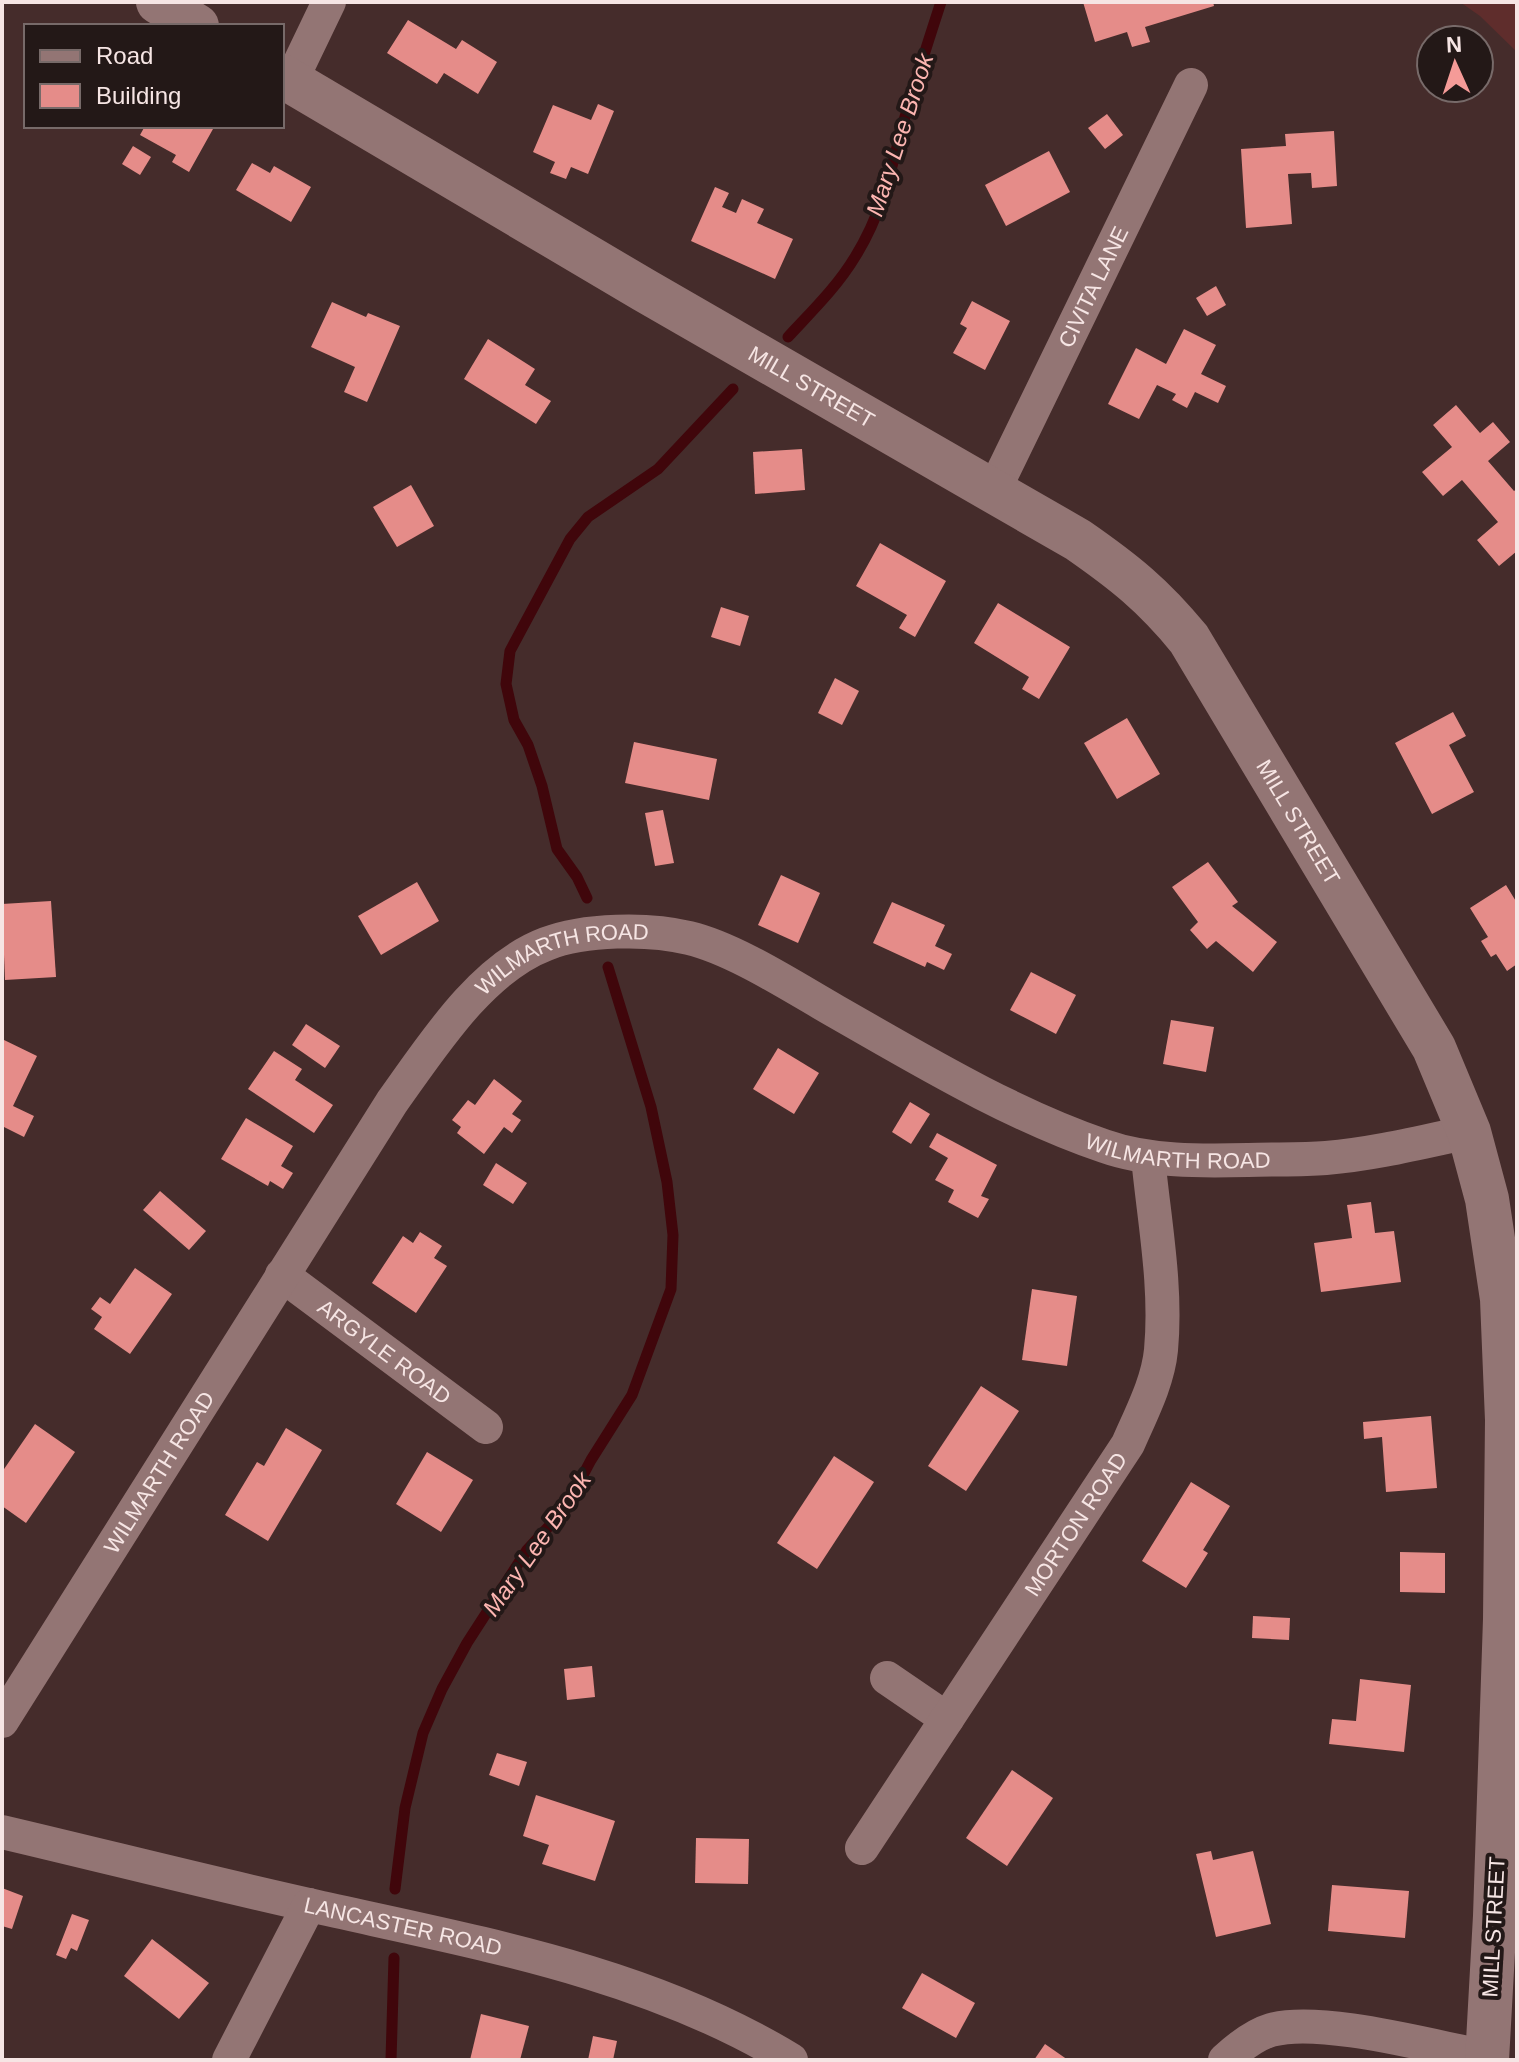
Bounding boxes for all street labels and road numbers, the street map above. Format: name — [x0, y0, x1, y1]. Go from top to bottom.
street label: CIVITA LANE — [1053, 222, 1133, 352]
street label: MILL STREET — [744, 341, 879, 433]
street label: MILL STREET — [1251, 755, 1345, 889]
street label: WILMARTH ROAD — [470, 919, 649, 1000]
street label: WILMARTH ROAD — [1082, 1128, 1271, 1173]
street label: ARGYLE ROAD — [313, 1294, 456, 1409]
street label: WILMARTH ROAD — [99, 1387, 219, 1558]
street label: MORTON ROAD — [1020, 1448, 1132, 1601]
street label: MILL STREET — [1477, 1856, 1510, 1998]
street label: LANCASTER ROAD — [302, 1892, 504, 1961]

